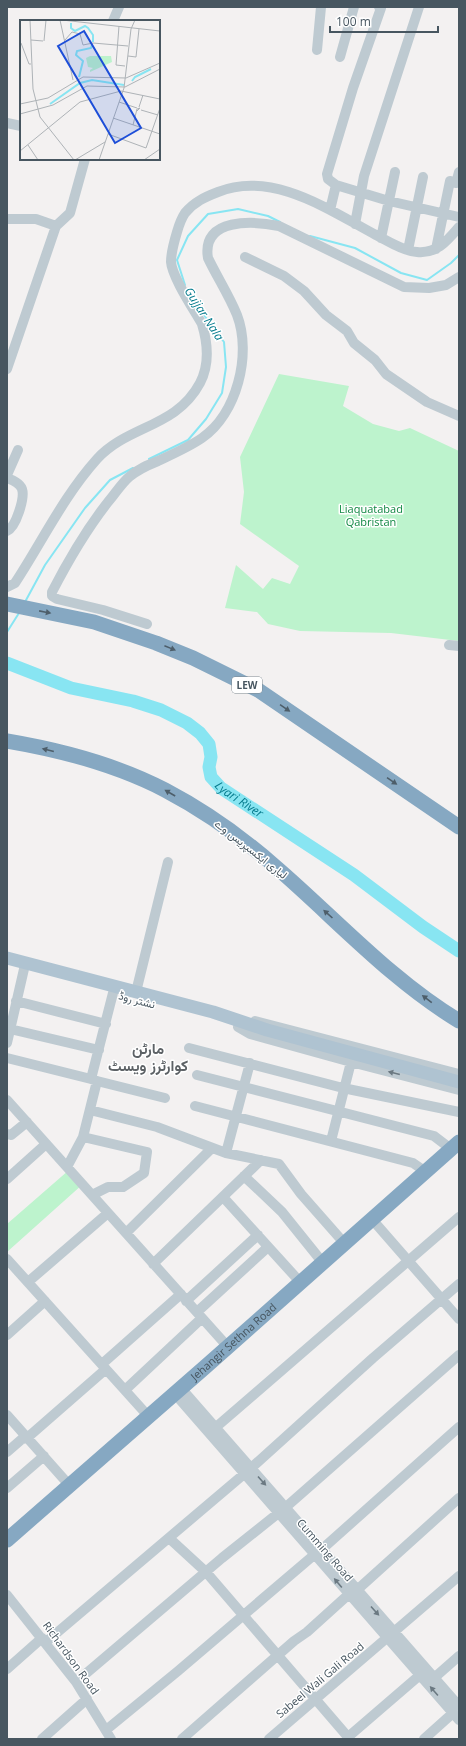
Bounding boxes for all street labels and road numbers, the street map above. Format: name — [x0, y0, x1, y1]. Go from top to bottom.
road number: LEW — [232, 677, 262, 693]
street label: لیاری ایکسپریس وے — [211, 815, 291, 883]
street label: نشتر روڈ — [117, 987, 157, 1012]
street label: Jehangir Sethna Road — [186, 1299, 279, 1384]
street label: Cumming Road — [294, 1515, 357, 1584]
street label: Richardson Road — [40, 1618, 103, 1697]
street label: Sabeel Wali Gali Road — [273, 1638, 367, 1721]

